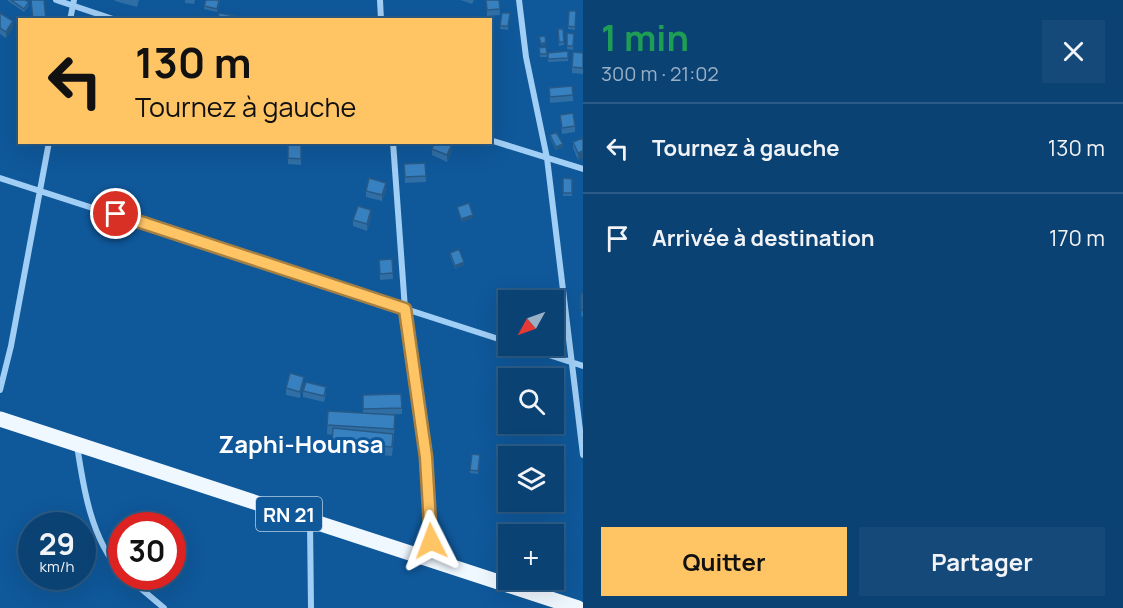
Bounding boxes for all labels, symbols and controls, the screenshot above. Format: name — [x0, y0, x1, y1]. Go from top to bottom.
text: 1 min — [601, 13, 689, 62]
button: close — [1042, 20, 1105, 83]
text: 130 m — [135, 33, 252, 91]
icon: left — [36, 42, 114, 120]
text: 300 m · 21:02 — [601, 60, 719, 87]
text: Tournez à gauche — [135, 88, 356, 125]
icon: left — [601, 132, 634, 165]
text: Tournez à gauche — [652, 133, 839, 163]
text: 130 m — [1048, 133, 1105, 163]
pin — [90, 188, 141, 239]
icon: arrive — [99, 197, 132, 230]
icon: arrive — [601, 222, 634, 255]
text: Arrivée à destination — [652, 223, 875, 253]
text: 170 m — [1049, 223, 1105, 253]
north arrow — [498, 290, 564, 356]
map controls — [498, 290, 564, 590]
button: search — [498, 368, 564, 434]
district label: Zaphi-Hounsa — [218, 427, 384, 460]
button: layers — [498, 446, 564, 512]
road number: RN 21 — [256, 497, 322, 531]
position arrow — [399, 509, 463, 573]
speed limit sign: 30 — [108, 512, 186, 590]
text: 29 — [39, 523, 75, 564]
button: + — [498, 524, 564, 590]
button: Quitter — [601, 527, 847, 596]
button: Partager — [859, 527, 1105, 596]
text: km/h — [40, 556, 74, 577]

